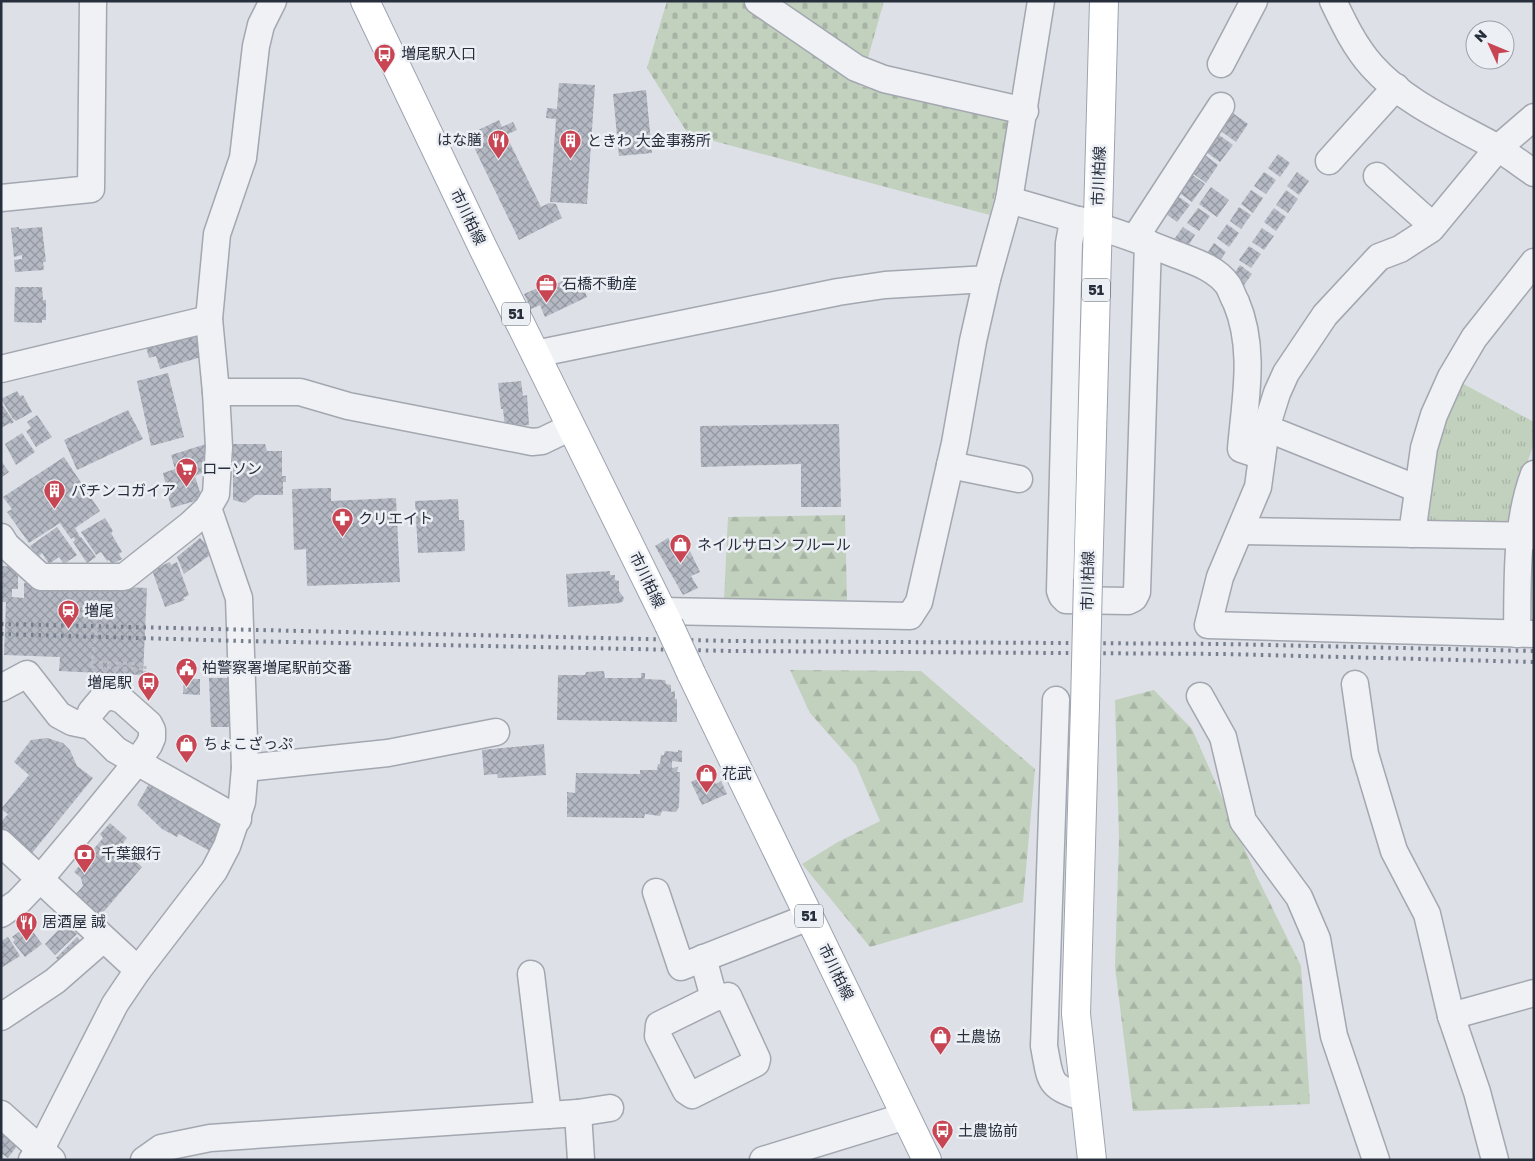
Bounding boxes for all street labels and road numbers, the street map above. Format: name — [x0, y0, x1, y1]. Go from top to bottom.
street label: 市川柏線 — [1088, 146, 1108, 206]
street label: 市川柏線 — [448, 186, 490, 247]
road number: 51 — [1082, 278, 1110, 302]
road number: 51 — [502, 302, 530, 326]
street label: 市川柏線 — [627, 549, 669, 610]
street label: 市川柏線 — [1077, 551, 1097, 611]
road number: 51 — [795, 904, 823, 928]
street label: 市川柏線 — [816, 941, 858, 1002]

